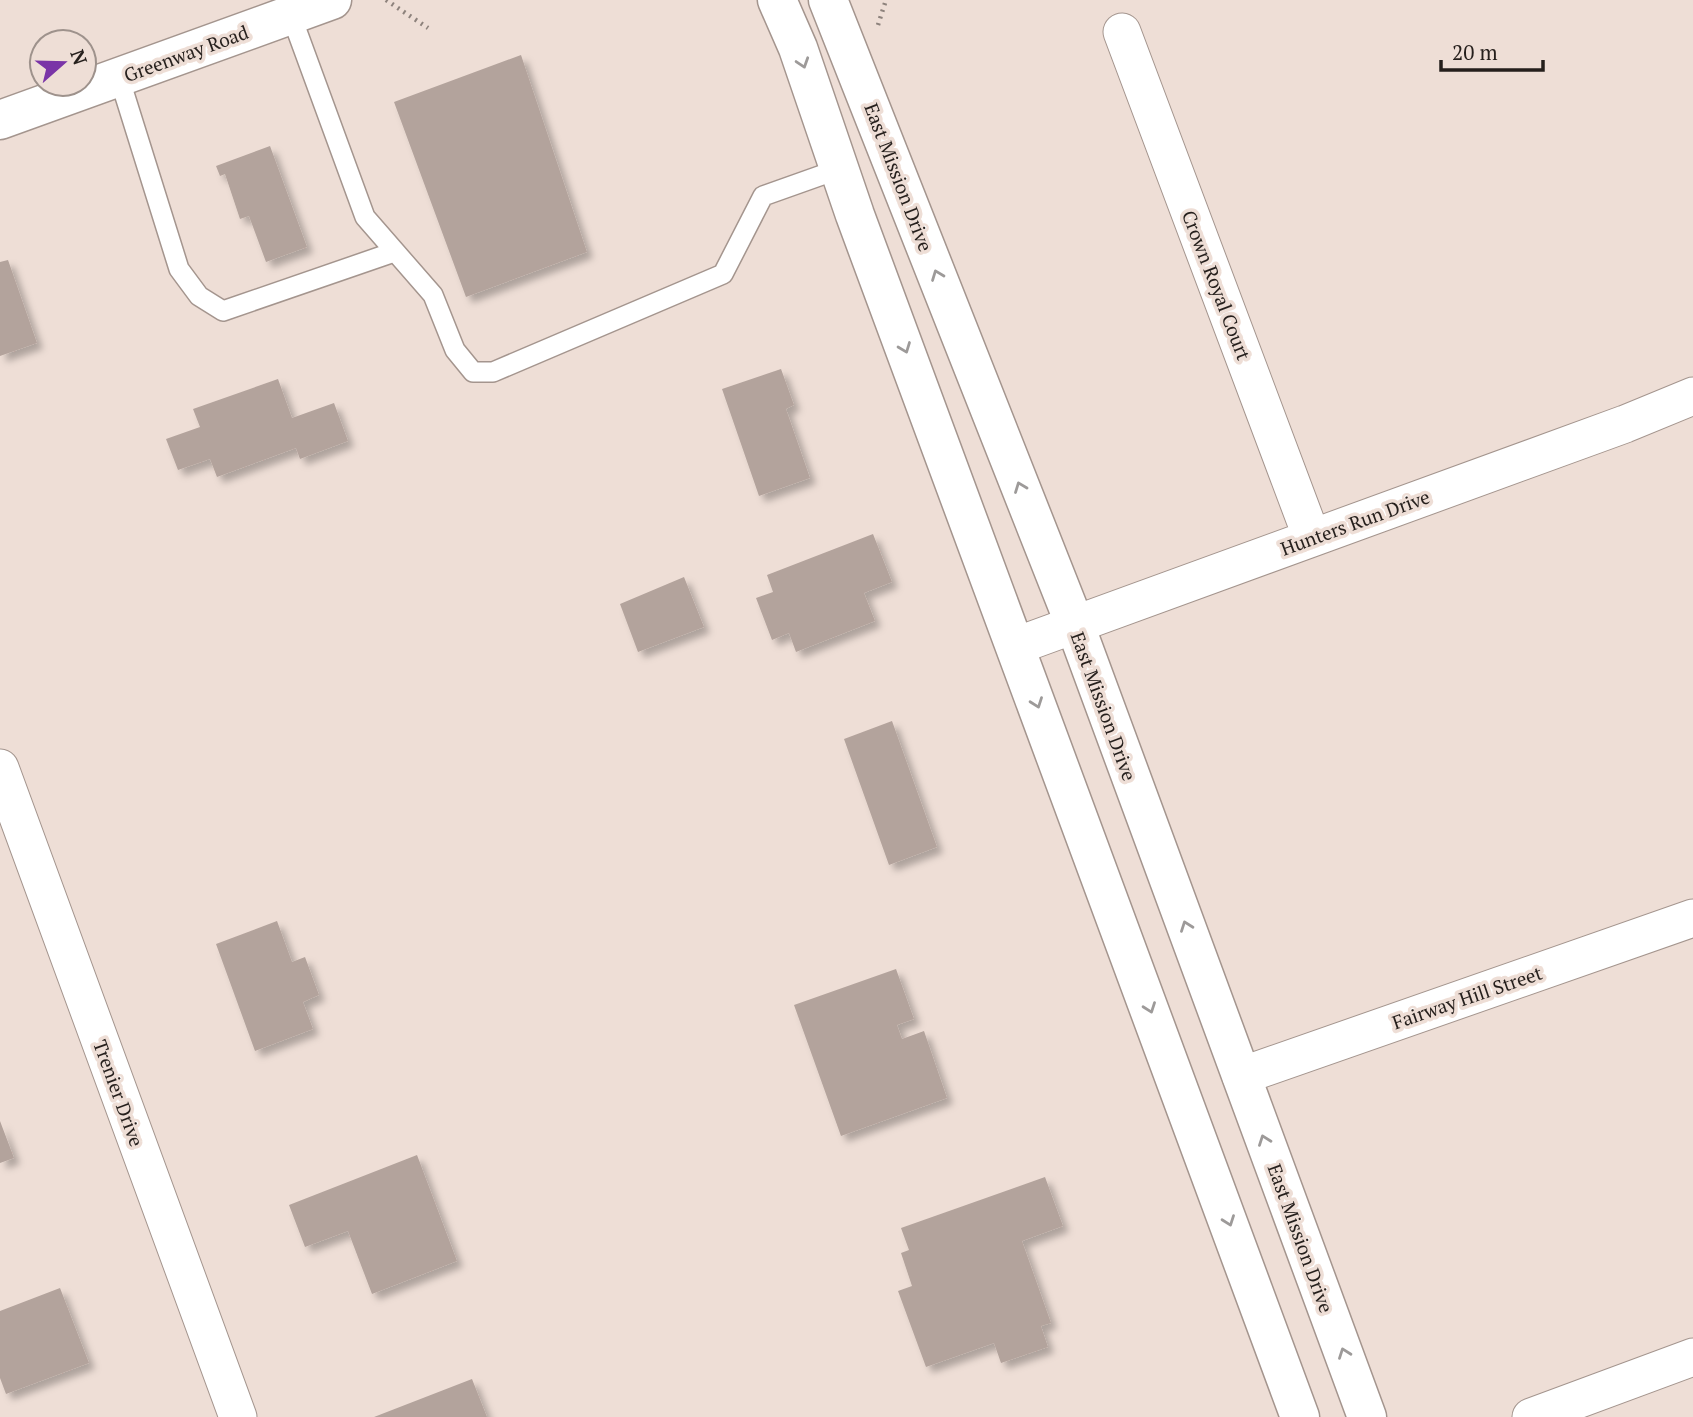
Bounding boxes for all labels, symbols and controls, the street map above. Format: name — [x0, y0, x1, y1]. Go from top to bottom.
street label: Greenway Road — [120, 19, 252, 87]
north arrow — [28, 28, 98, 98]
scale bar — [1441, 28, 1542, 72]
text: 20 m — [1452, 38, 1498, 66]
text: N — [65, 46, 94, 69]
one-way arrow — [795, 56, 809, 68]
street label: East Mission Drive — [859, 99, 939, 255]
street label: Crown Royal Court — [1177, 207, 1257, 363]
one-way arrow — [932, 270, 946, 282]
one-way arrow — [897, 342, 911, 354]
one-way arrow — [1015, 481, 1029, 493]
street label: Hunters Run Drive — [1277, 483, 1433, 561]
street label: East Mission Drive — [1065, 628, 1143, 784]
one-way arrow — [1029, 696, 1043, 708]
one-way arrow — [1180, 921, 1194, 933]
street label: Fairway Hill Street — [1389, 960, 1545, 1034]
one-way arrow — [1142, 1001, 1156, 1013]
street label: Trenier Drive — [88, 1036, 150, 1150]
one-way arrow — [1259, 1134, 1273, 1146]
street label: East Mission Drive — [1262, 1160, 1340, 1316]
one-way arrow — [1220, 1215, 1234, 1227]
one-way arrow — [1338, 1348, 1352, 1360]

